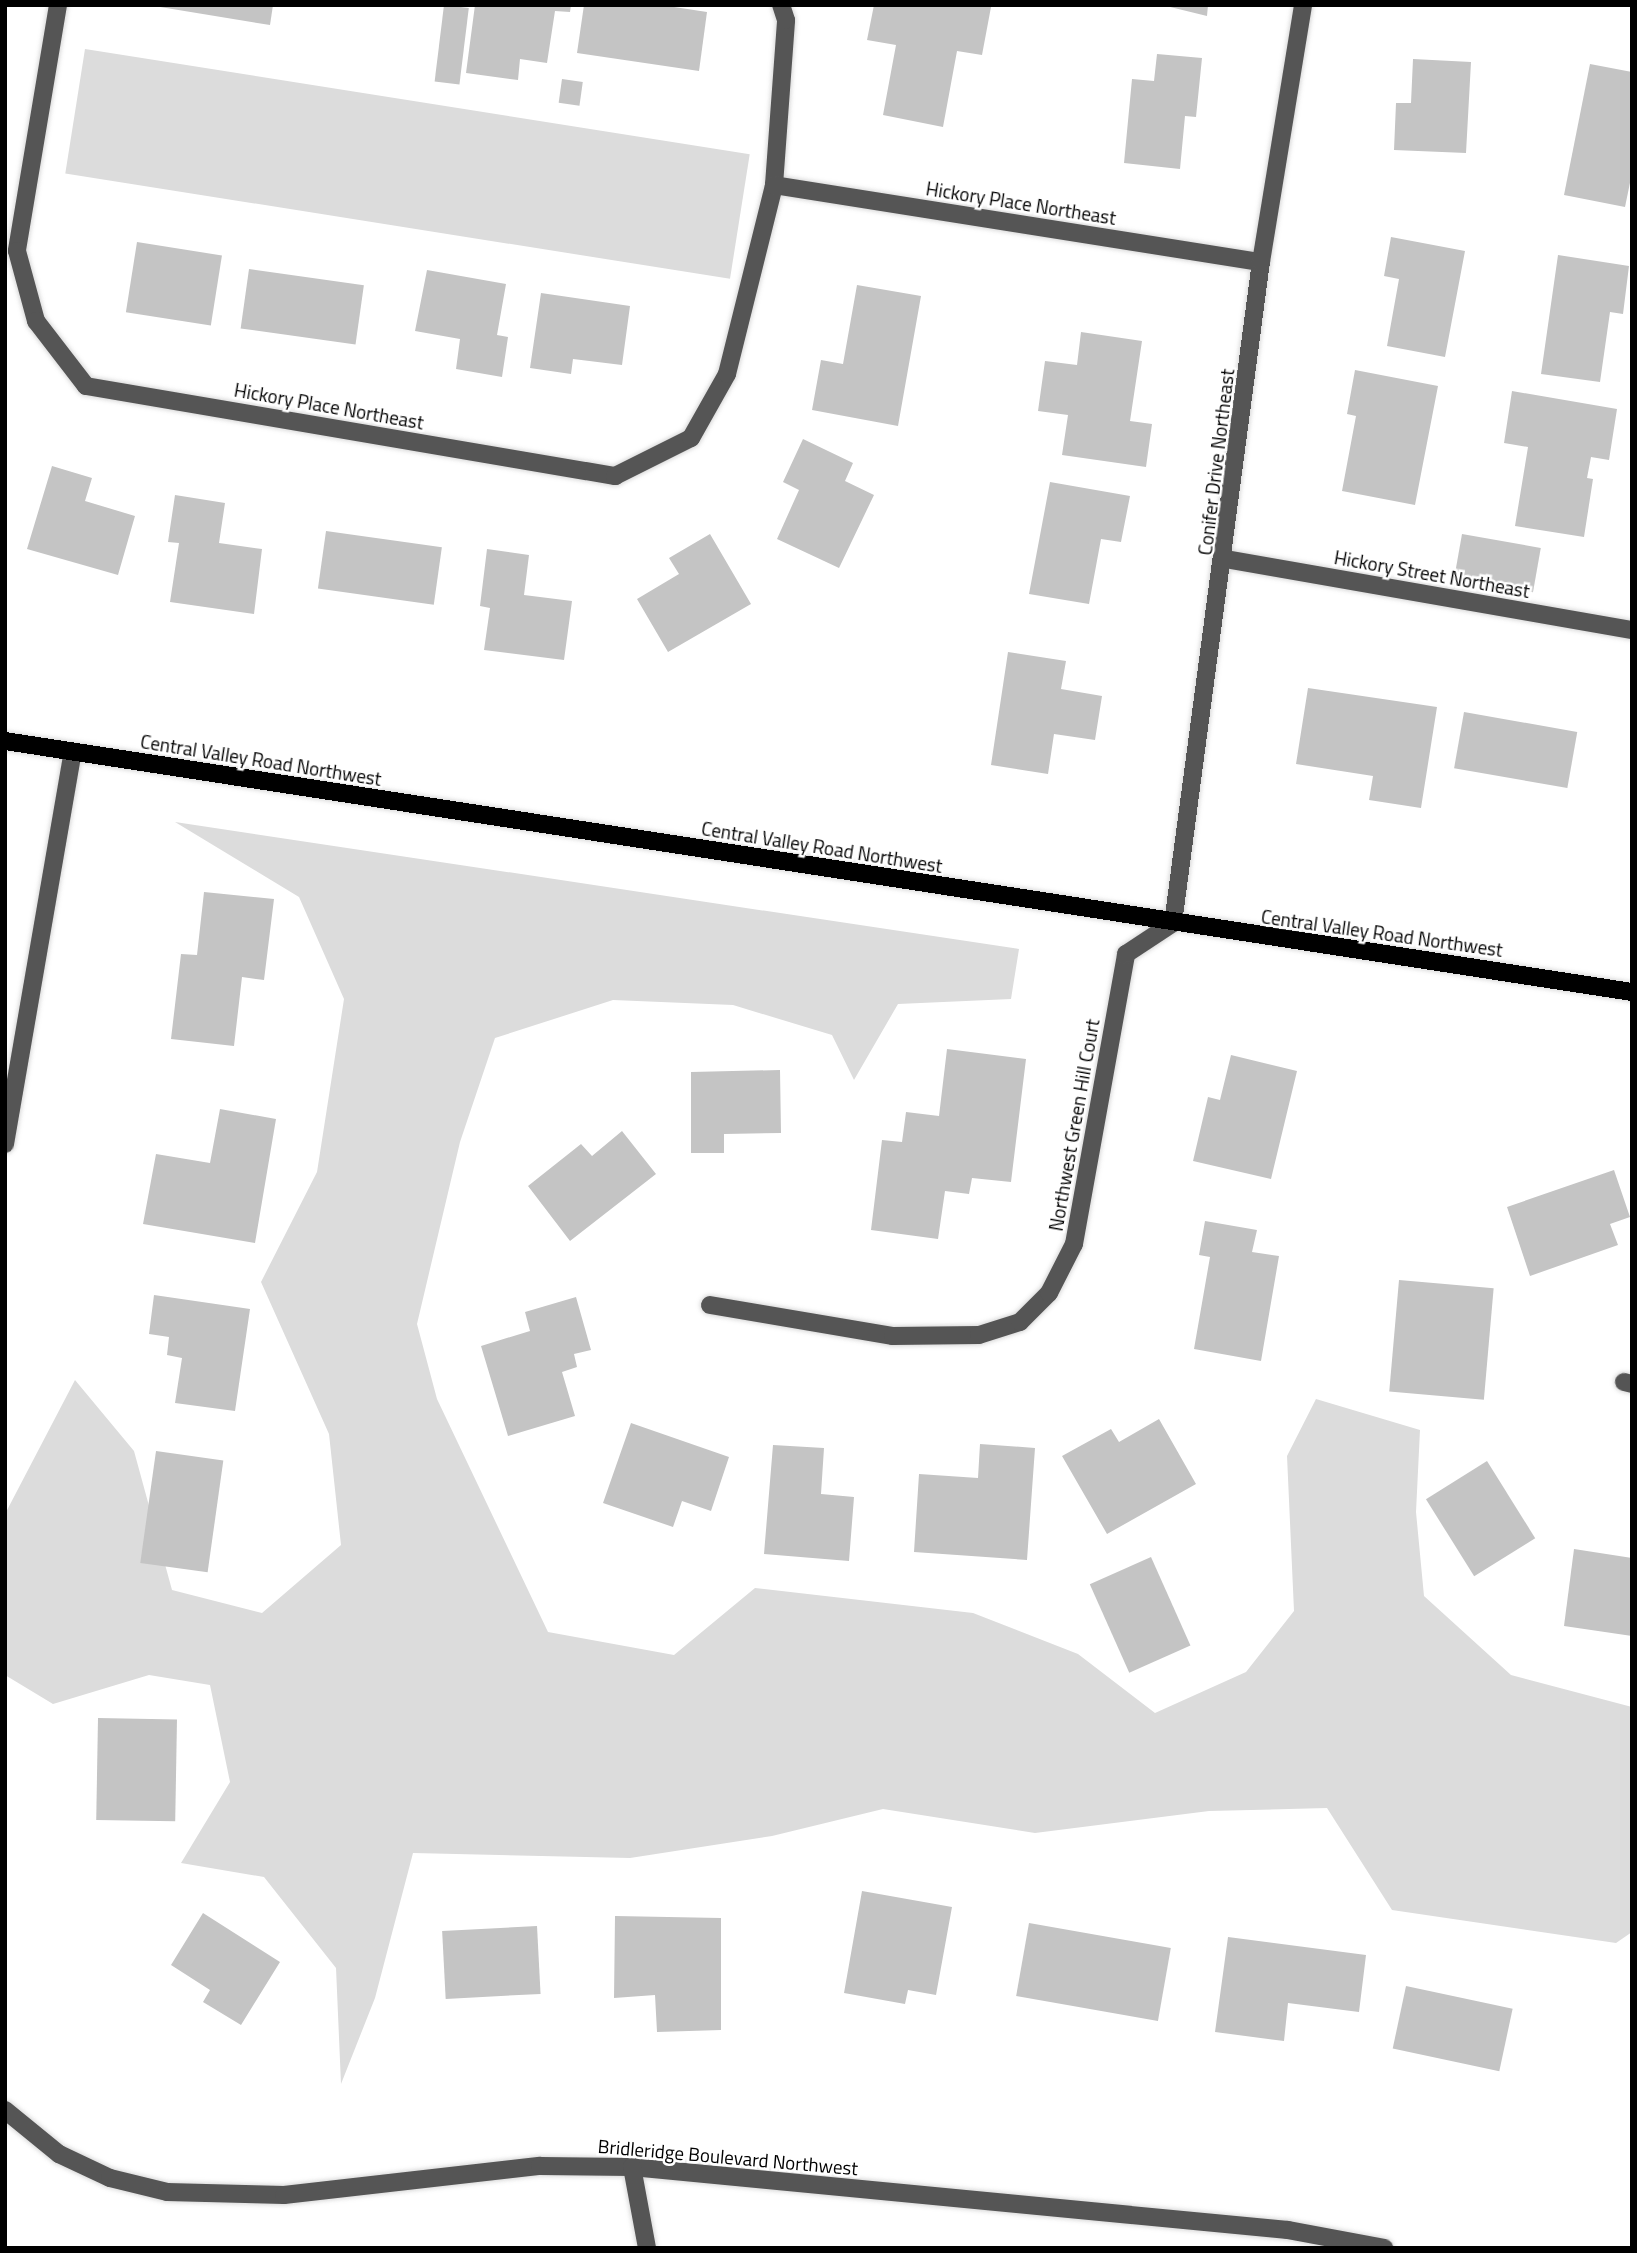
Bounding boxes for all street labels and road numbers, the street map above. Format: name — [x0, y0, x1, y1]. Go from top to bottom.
street label: Hickory Place Northeast — [924, 177, 1118, 229]
street label: Conifer Drive Northeast — [1193, 368, 1239, 556]
street label: Hickory Place Northeast — [232, 378, 426, 434]
street label: Hickory Street Northeast — [1332, 546, 1532, 602]
street label: Central Valley Road Northwest — [139, 730, 383, 790]
street label: Central Valley Road Northwest — [700, 817, 944, 877]
street label: Central Valley Road Northwest — [1260, 905, 1504, 961]
street label: Northwest Green Hill Court — [1044, 1017, 1104, 1233]
street label: Bridleridge Boulevard Northwest — [597, 2134, 859, 2180]

